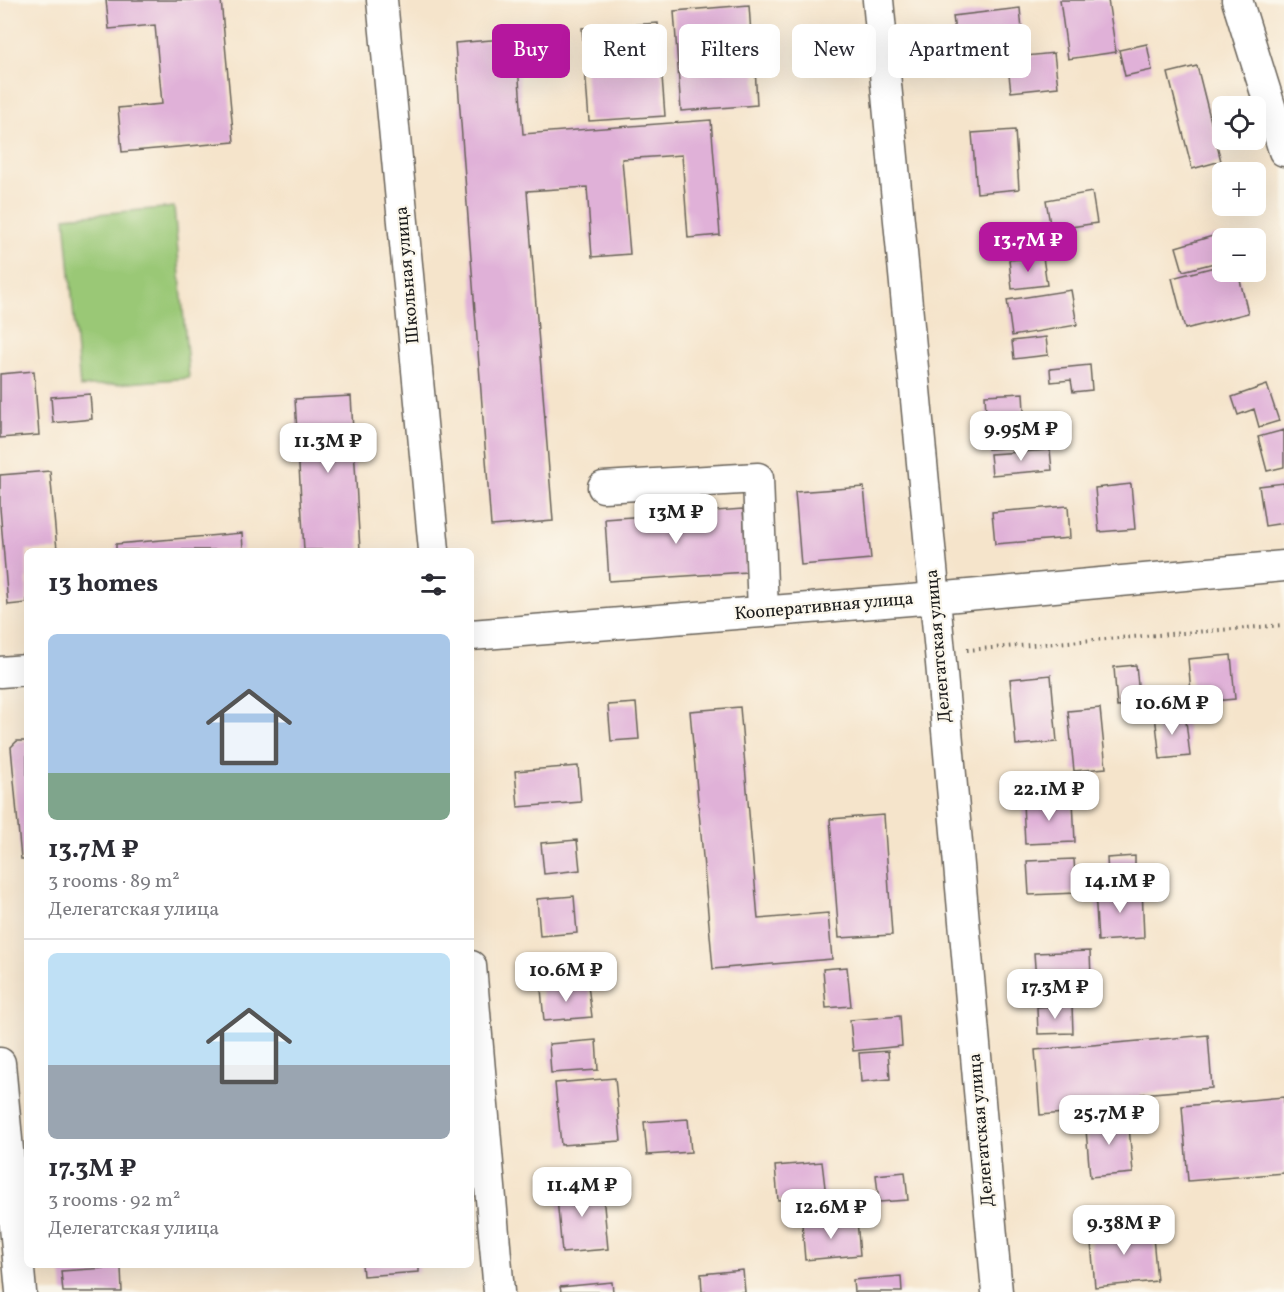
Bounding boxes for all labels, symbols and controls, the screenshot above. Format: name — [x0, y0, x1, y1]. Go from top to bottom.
chip: Buy — [492, 24, 570, 78]
chip: Rent — [582, 24, 667, 78]
chip: Filters — [679, 24, 780, 78]
chip: New — [792, 24, 876, 78]
chip: Apartment — [888, 24, 1031, 78]
map controls — [1212, 96, 1266, 282]
button: locate — [1212, 96, 1266, 150]
button: + — [1212, 162, 1266, 216]
street label: Школьная улица — [390, 205, 426, 345]
pin: 13.7M ₽ — [973, 222, 1083, 273]
text: 13.7M ₽ — [993, 227, 1063, 255]
button: − — [1212, 228, 1266, 282]
pin: 9.95M ₽ — [966, 411, 1076, 462]
text: 9.95M ₽ — [984, 416, 1058, 444]
pin: 11.3M ₽ — [273, 423, 383, 474]
text: 11.3M ₽ — [294, 428, 362, 456]
pin: 13M ₽ — [634, 494, 718, 545]
text: 13M ₽ — [648, 499, 704, 527]
text: 13 homes — [48, 566, 158, 602]
icon: filters — [417, 568, 450, 601]
street label: Делегатская улица — [920, 568, 958, 724]
street label: Кооперативная улица — [733, 587, 915, 627]
icon: home — [195, 673, 303, 781]
pin: 10.6M ₽ — [1117, 685, 1227, 736]
text: 10.6M ₽ — [1135, 690, 1209, 718]
pin: 22.1M ₽ — [994, 771, 1104, 822]
text: 22.1M ₽ — [1013, 776, 1085, 804]
text: 13.7M ₽ — [48, 832, 139, 868]
pin: 14.1M ₽ — [1065, 863, 1175, 914]
text: 3 rooms · 89 m² — [48, 868, 180, 896]
text: 14.1M ₽ — [1085, 868, 1155, 896]
text: Делегатская улица — [48, 896, 219, 924]
pin: 10.6M ₽ — [511, 952, 621, 1003]
text: 10.6M ₽ — [529, 957, 603, 985]
pin: 17.3M ₽ — [1000, 969, 1110, 1020]
text: 17.3M ₽ — [1021, 974, 1089, 1002]
icon: home — [195, 992, 303, 1100]
street label: Делегатская улица — [963, 1052, 1001, 1208]
pin: 25.7M ₽ — [1054, 1095, 1164, 1146]
text: 25.7M ₽ — [1073, 1100, 1145, 1128]
text: 17.3M ₽ — [48, 1151, 137, 1187]
pin: 11.4M ₽ — [527, 1167, 637, 1218]
text: 11.4M ₽ — [547, 1172, 617, 1200]
text: 3 rooms · 92 m² — [48, 1187, 180, 1215]
pin: 12.6M ₽ — [776, 1189, 886, 1240]
text: 12.6M ₽ — [795, 1194, 867, 1222]
pin: 9.38M ₽ — [1069, 1205, 1179, 1256]
text: 9.38M ₽ — [1087, 1210, 1161, 1238]
text: Делегатская улица — [48, 1215, 219, 1243]

